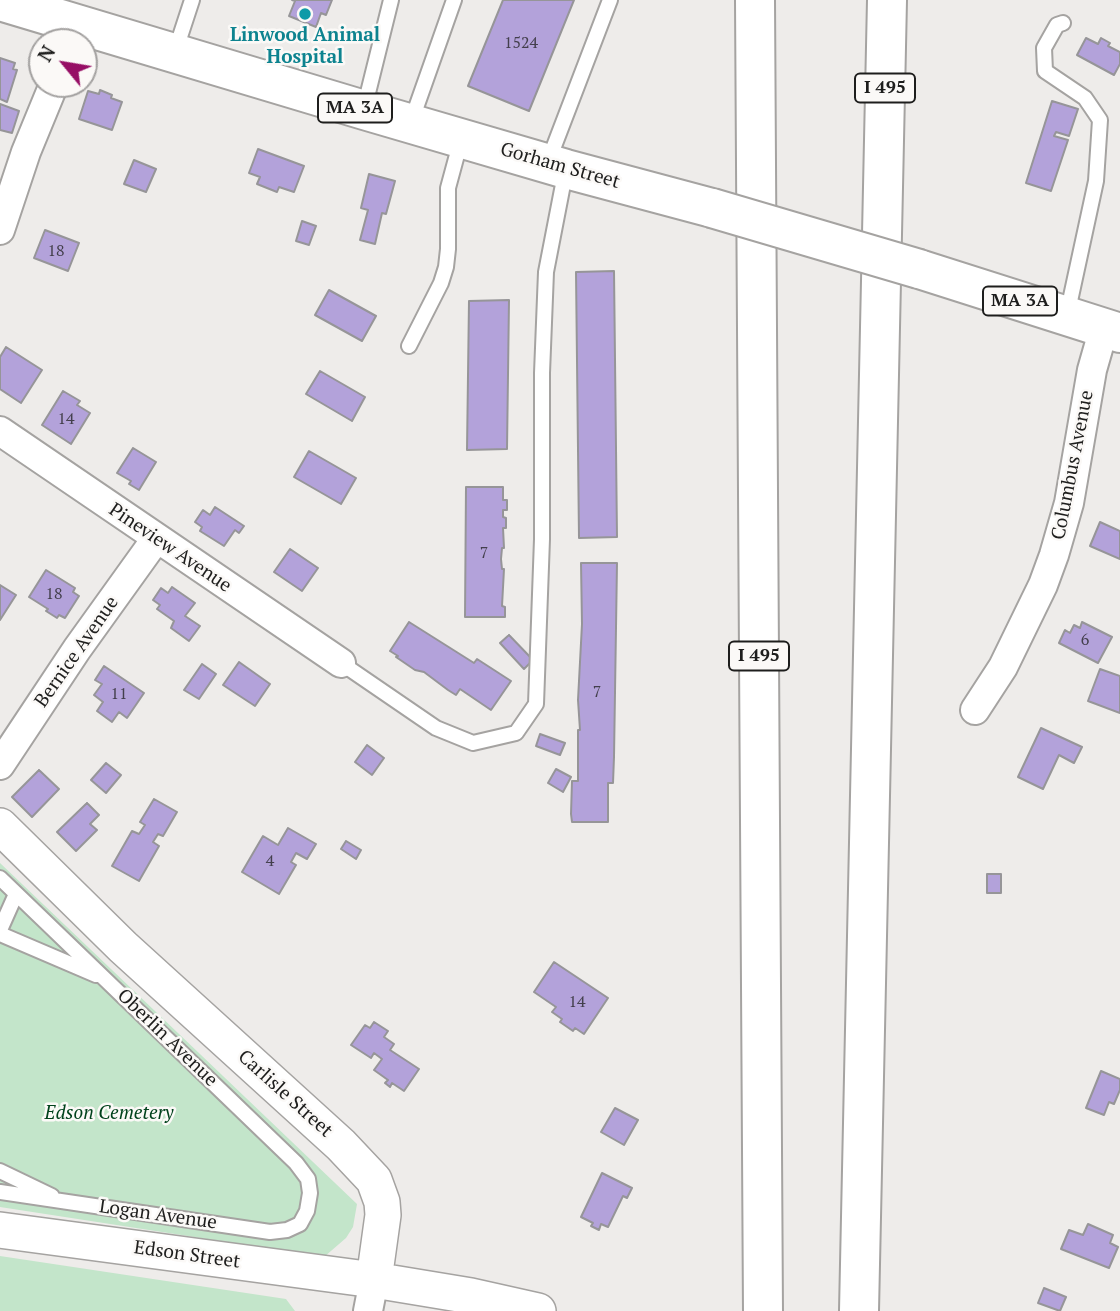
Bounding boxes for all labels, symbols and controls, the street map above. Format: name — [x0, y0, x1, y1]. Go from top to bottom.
marker: Linwood Animal Hospital — [297, 6, 313, 22]
place label: Linwood Animal Hospital — [230, 25, 380, 69]
north arrow — [28, 28, 98, 98]
house number: 1524 — [504, 33, 538, 53]
text: N — [32, 41, 61, 66]
road number: I 495 — [855, 74, 915, 102]
road number: MA 3A — [318, 94, 392, 122]
street label: Gorham Street — [498, 138, 622, 194]
house number: 18 — [47, 241, 65, 261]
road number: MA 3A — [983, 286, 1057, 316]
street label: Columbus Avenue — [1047, 388, 1099, 542]
house number: 14 — [57, 409, 75, 429]
street label: Pineview Avenue — [104, 499, 236, 597]
house number: 7 — [480, 543, 488, 563]
house number: 18 — [45, 584, 63, 604]
street label: Bernice Avenue — [30, 592, 124, 712]
house number: 6 — [1081, 630, 1089, 650]
road number: I 495 — [729, 642, 789, 670]
house number: 7 — [593, 682, 601, 702]
house number: 11 — [110, 684, 128, 704]
house number: 4 — [266, 851, 274, 871]
street label: Oberlin Avenue — [112, 984, 222, 1092]
house number: 14 — [568, 992, 586, 1012]
street label: Carlisle Street — [233, 1046, 337, 1142]
park label: Edson Cemetery — [45, 1103, 173, 1125]
street label: Logan Avenue — [98, 1195, 218, 1235]
street label: Edson Street — [132, 1236, 242, 1274]

